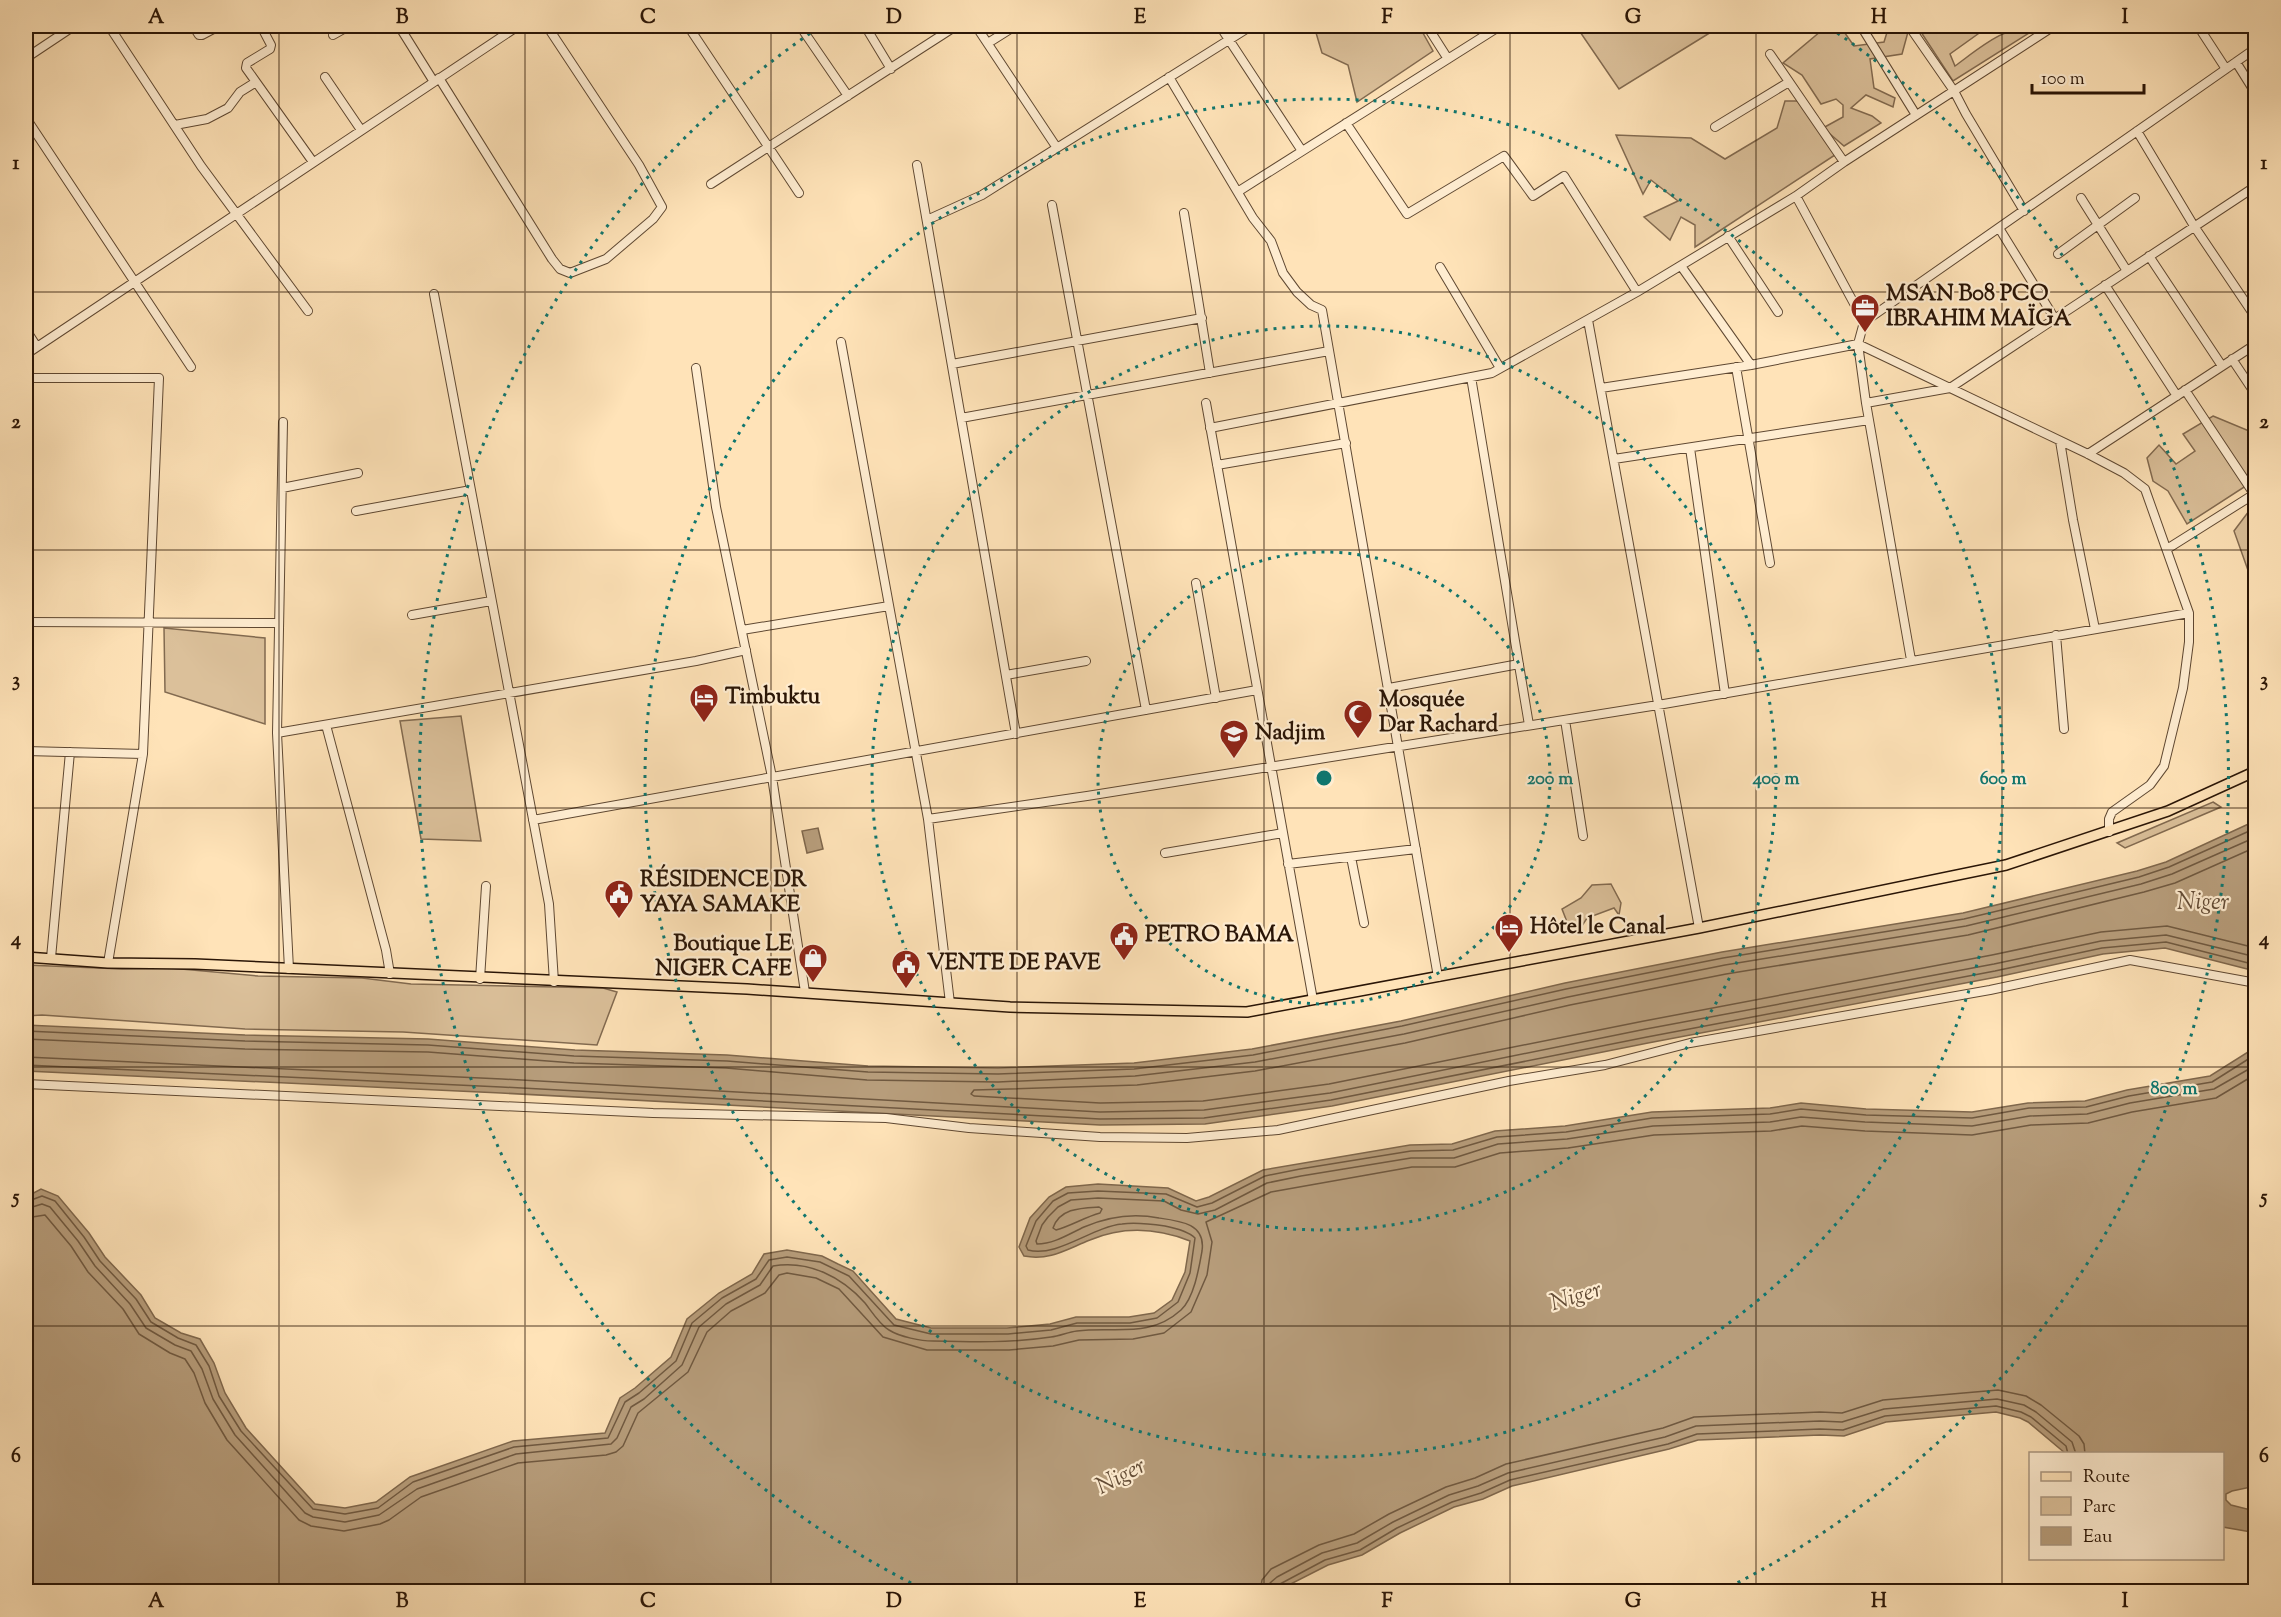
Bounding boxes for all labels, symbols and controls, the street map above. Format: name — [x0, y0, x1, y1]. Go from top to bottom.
text: A — [148, 4, 165, 33]
text: B — [396, 4, 409, 33]
text: C — [640, 4, 656, 33]
text: D — [886, 4, 902, 33]
text: E — [1134, 4, 1147, 33]
text: F — [1381, 4, 1393, 33]
text: G — [1625, 4, 1642, 33]
text: H — [1871, 4, 1887, 33]
text: I — [2122, 4, 2129, 33]
scale bar — [2032, 57, 2144, 95]
text: 100 m — [2041, 67, 2085, 93]
text: 1 — [13, 150, 20, 179]
text: 1 — [2261, 150, 2268, 179]
place label: MSAN B08 PCO IBRAHIM MAÏGA — [1886, 279, 2072, 336]
office icon: MSAN B08 PCO IBRAHIM MAÏGA — [1849, 292, 1881, 334]
text: 2 — [11, 409, 21, 438]
text: 2 — [2259, 409, 2269, 438]
text: 3 — [12, 667, 20, 696]
text: 3 — [2260, 667, 2268, 696]
hotel icon: Timbuktu — [688, 682, 720, 724]
place label: Timbuktu — [725, 682, 821, 714]
place label: Mosquée Dar Rachard — [1379, 685, 1499, 742]
mosque icon: Mosquée Dar Rachard — [1342, 698, 1374, 740]
school or university icon: Nadjim — [1218, 718, 1250, 760]
place label: Nadjim — [1255, 718, 1326, 750]
text: 200 m — [1527, 767, 1573, 793]
text: 400 m — [1752, 767, 1799, 793]
text: 600 m — [1980, 767, 2026, 793]
centre of rings — [1314, 768, 1334, 788]
place label: RÉSIDENCE DR YAYA SAMAKE — [640, 864, 808, 922]
public building icon: RÉSIDENCE DR YAYA SAMAKE — [603, 878, 635, 920]
water label: Niger — [2177, 886, 2230, 920]
hotel icon: Hôtel le Canal — [1493, 912, 1525, 954]
place label: Hôtel le Canal — [1530, 912, 1666, 944]
public building icon: PETRO BAMA — [1108, 920, 1140, 962]
place label: PETRO BAMA — [1145, 920, 1294, 952]
text: 4 — [10, 926, 21, 955]
text: 4 — [2258, 926, 2269, 955]
place label: Boutique LE NIGER CAFE — [655, 929, 793, 986]
shop icon: Boutique LE NIGER CAFE — [797, 942, 829, 984]
public building icon: VENTE DE PAVE — [890, 948, 922, 990]
place label: VENTE DE PAVE — [927, 948, 1101, 980]
text: 800 m — [2151, 1077, 2197, 1103]
text: 5 — [11, 1184, 20, 1213]
text: 5 — [2259, 1184, 2268, 1213]
water label: Niger — [1546, 1273, 1607, 1321]
text: 6 — [11, 1443, 21, 1472]
text: 6 — [2259, 1443, 2269, 1472]
water label: Niger — [1090, 1449, 1153, 1504]
legend — [2029, 1452, 2224, 1560]
text: Route — [2083, 1465, 2130, 1491]
text: Parc — [2083, 1495, 2116, 1521]
text: Eau — [2083, 1525, 2112, 1551]
text: A — [148, 1588, 165, 1617]
text: B — [396, 1588, 409, 1617]
text: C — [640, 1588, 656, 1617]
text: D — [886, 1588, 902, 1617]
text: E — [1134, 1588, 1147, 1617]
text: F — [1381, 1588, 1393, 1617]
text: G — [1625, 1588, 1642, 1617]
text: H — [1871, 1588, 1887, 1617]
text: I — [2122, 1588, 2129, 1617]

